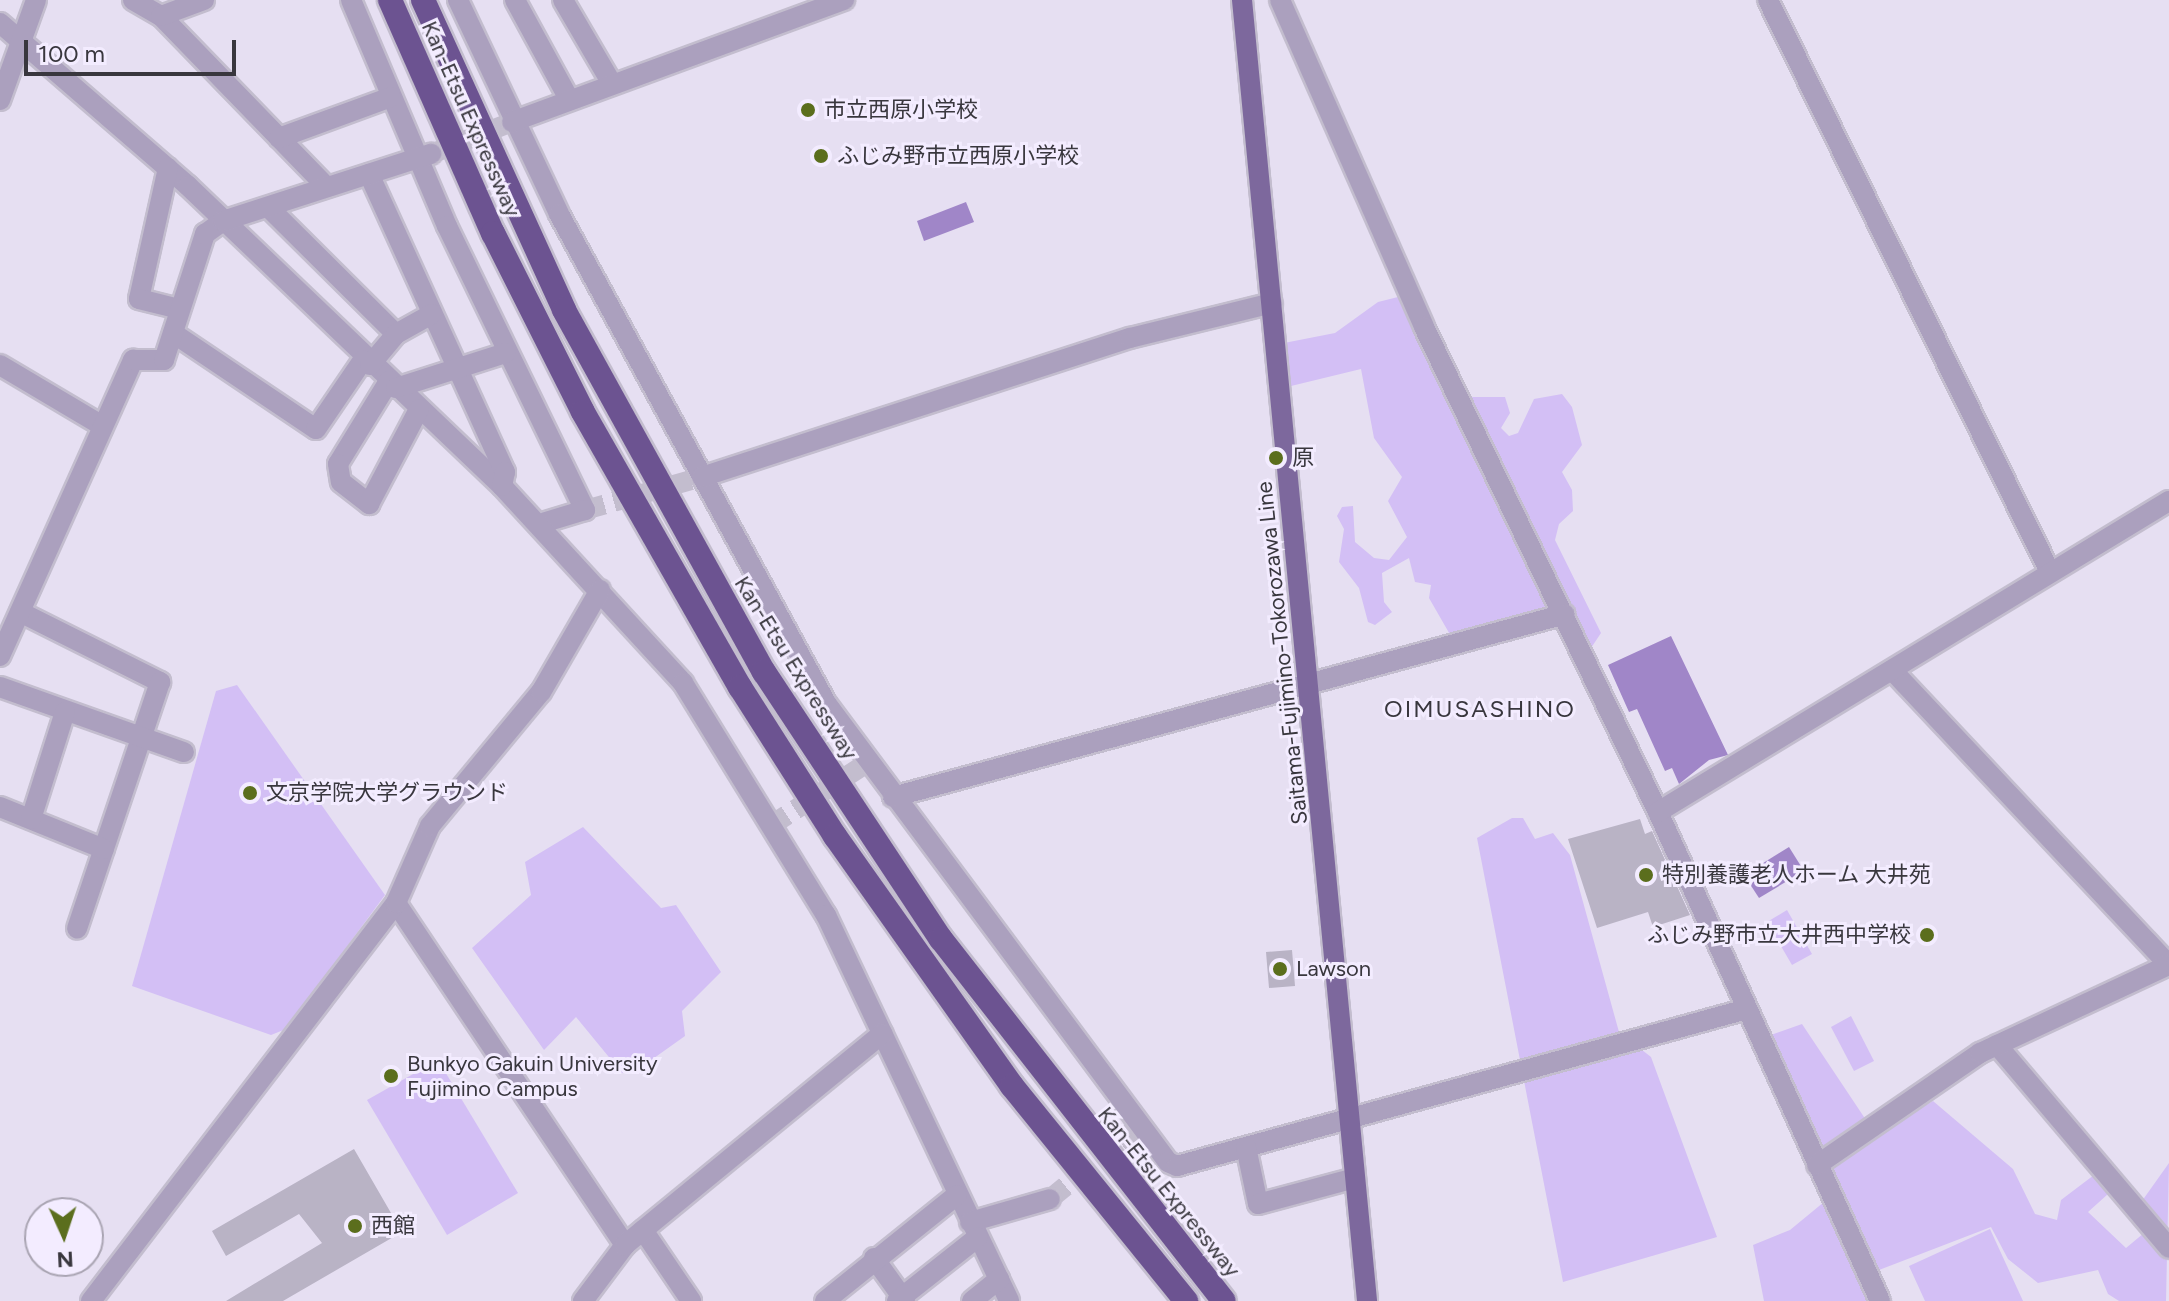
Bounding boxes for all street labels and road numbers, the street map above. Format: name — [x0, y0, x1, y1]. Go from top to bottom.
street label: Kan-Etsu Expressway — [416, 17, 526, 221]
street label: Saitama-Fujimino-Tokorozawa Line — [1251, 480, 1313, 826]
street label: Kan-Etsu Expressway — [729, 571, 863, 765]
street label: Kan-Etsu Expressway — [1092, 1102, 1246, 1282]

